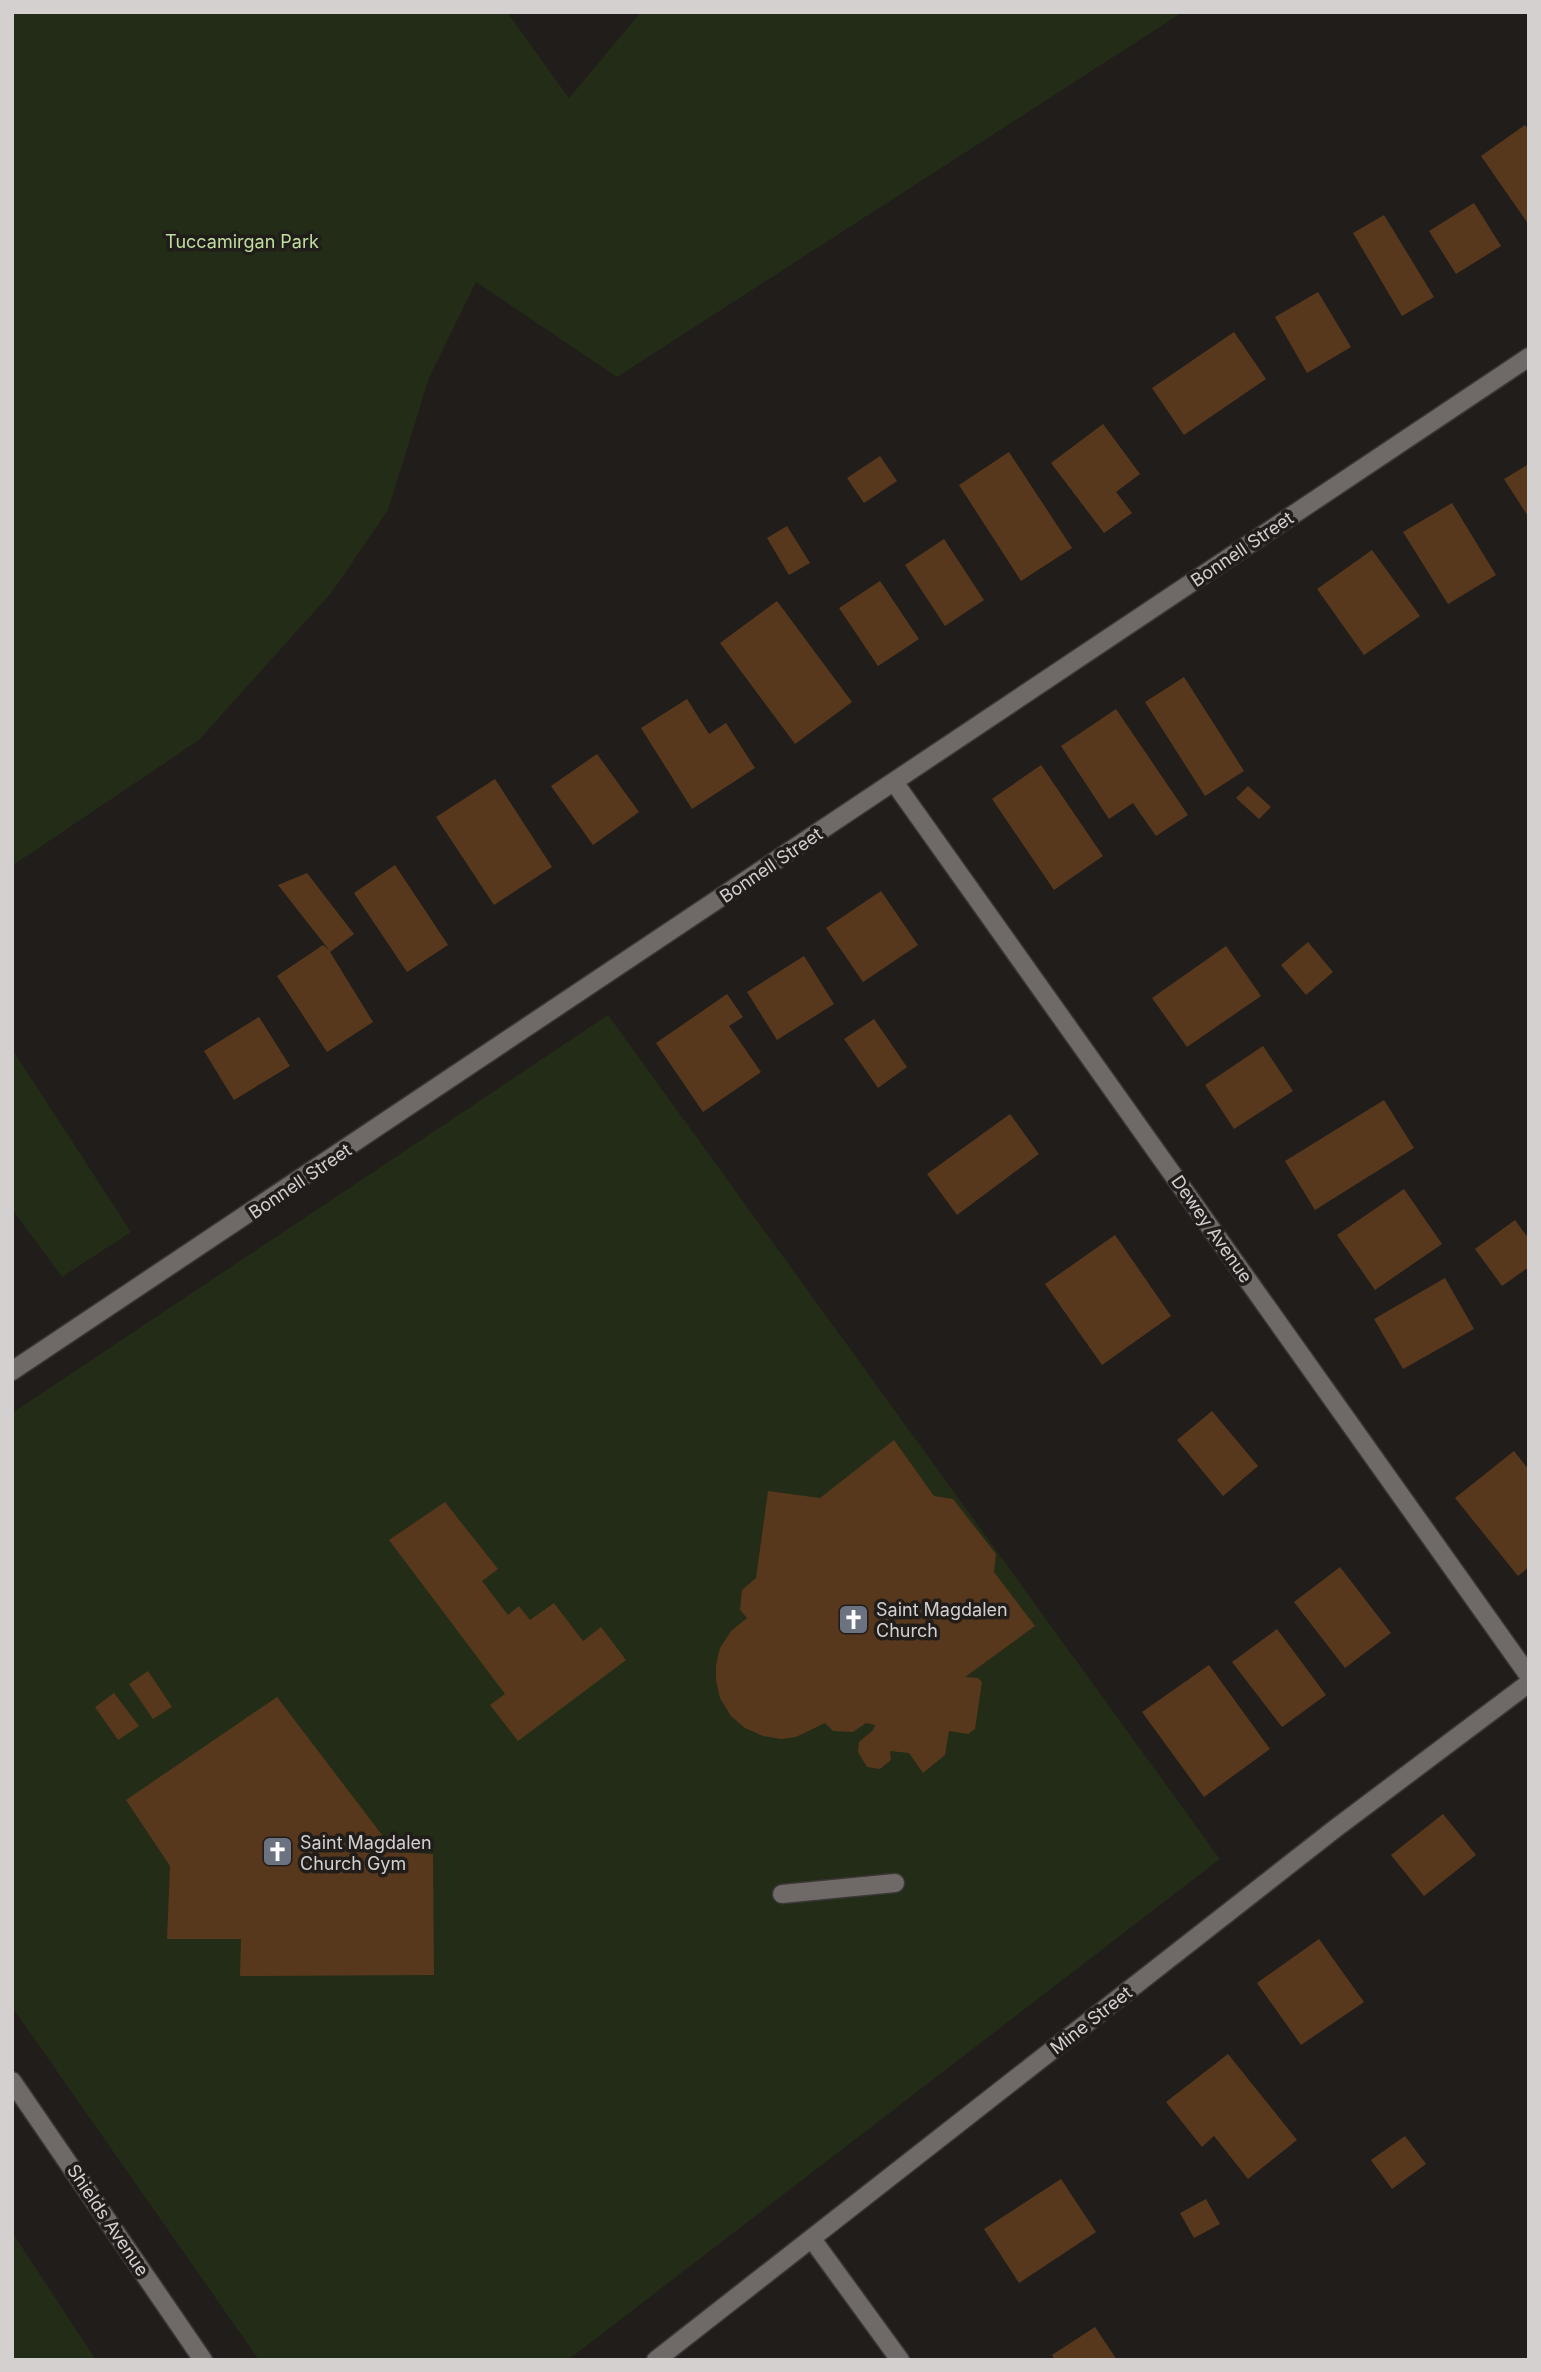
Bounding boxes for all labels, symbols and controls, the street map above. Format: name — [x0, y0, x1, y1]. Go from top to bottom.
park label: Tuccamirgan Park — [165, 231, 319, 252]
street label: Bonnell Street — [1187, 507, 1297, 591]
street label: Bonnell Street — [716, 823, 826, 907]
street label: Bonnell Street — [245, 1139, 355, 1223]
street label: Dewey Avenue — [1167, 1171, 1257, 1287]
place label: Saint Magdalen Church — [876, 1599, 1008, 1641]
church icon: Saint Magdalen Church — [836, 1602, 870, 1636]
place label: Saint Magdalen Church Gym — [300, 1832, 432, 1874]
church icon: Saint Magdalen Church Gym — [260, 1835, 294, 1869]
street label: Mine Street — [1046, 1982, 1136, 2058]
street label: Shields Avenue — [63, 2160, 153, 2280]

